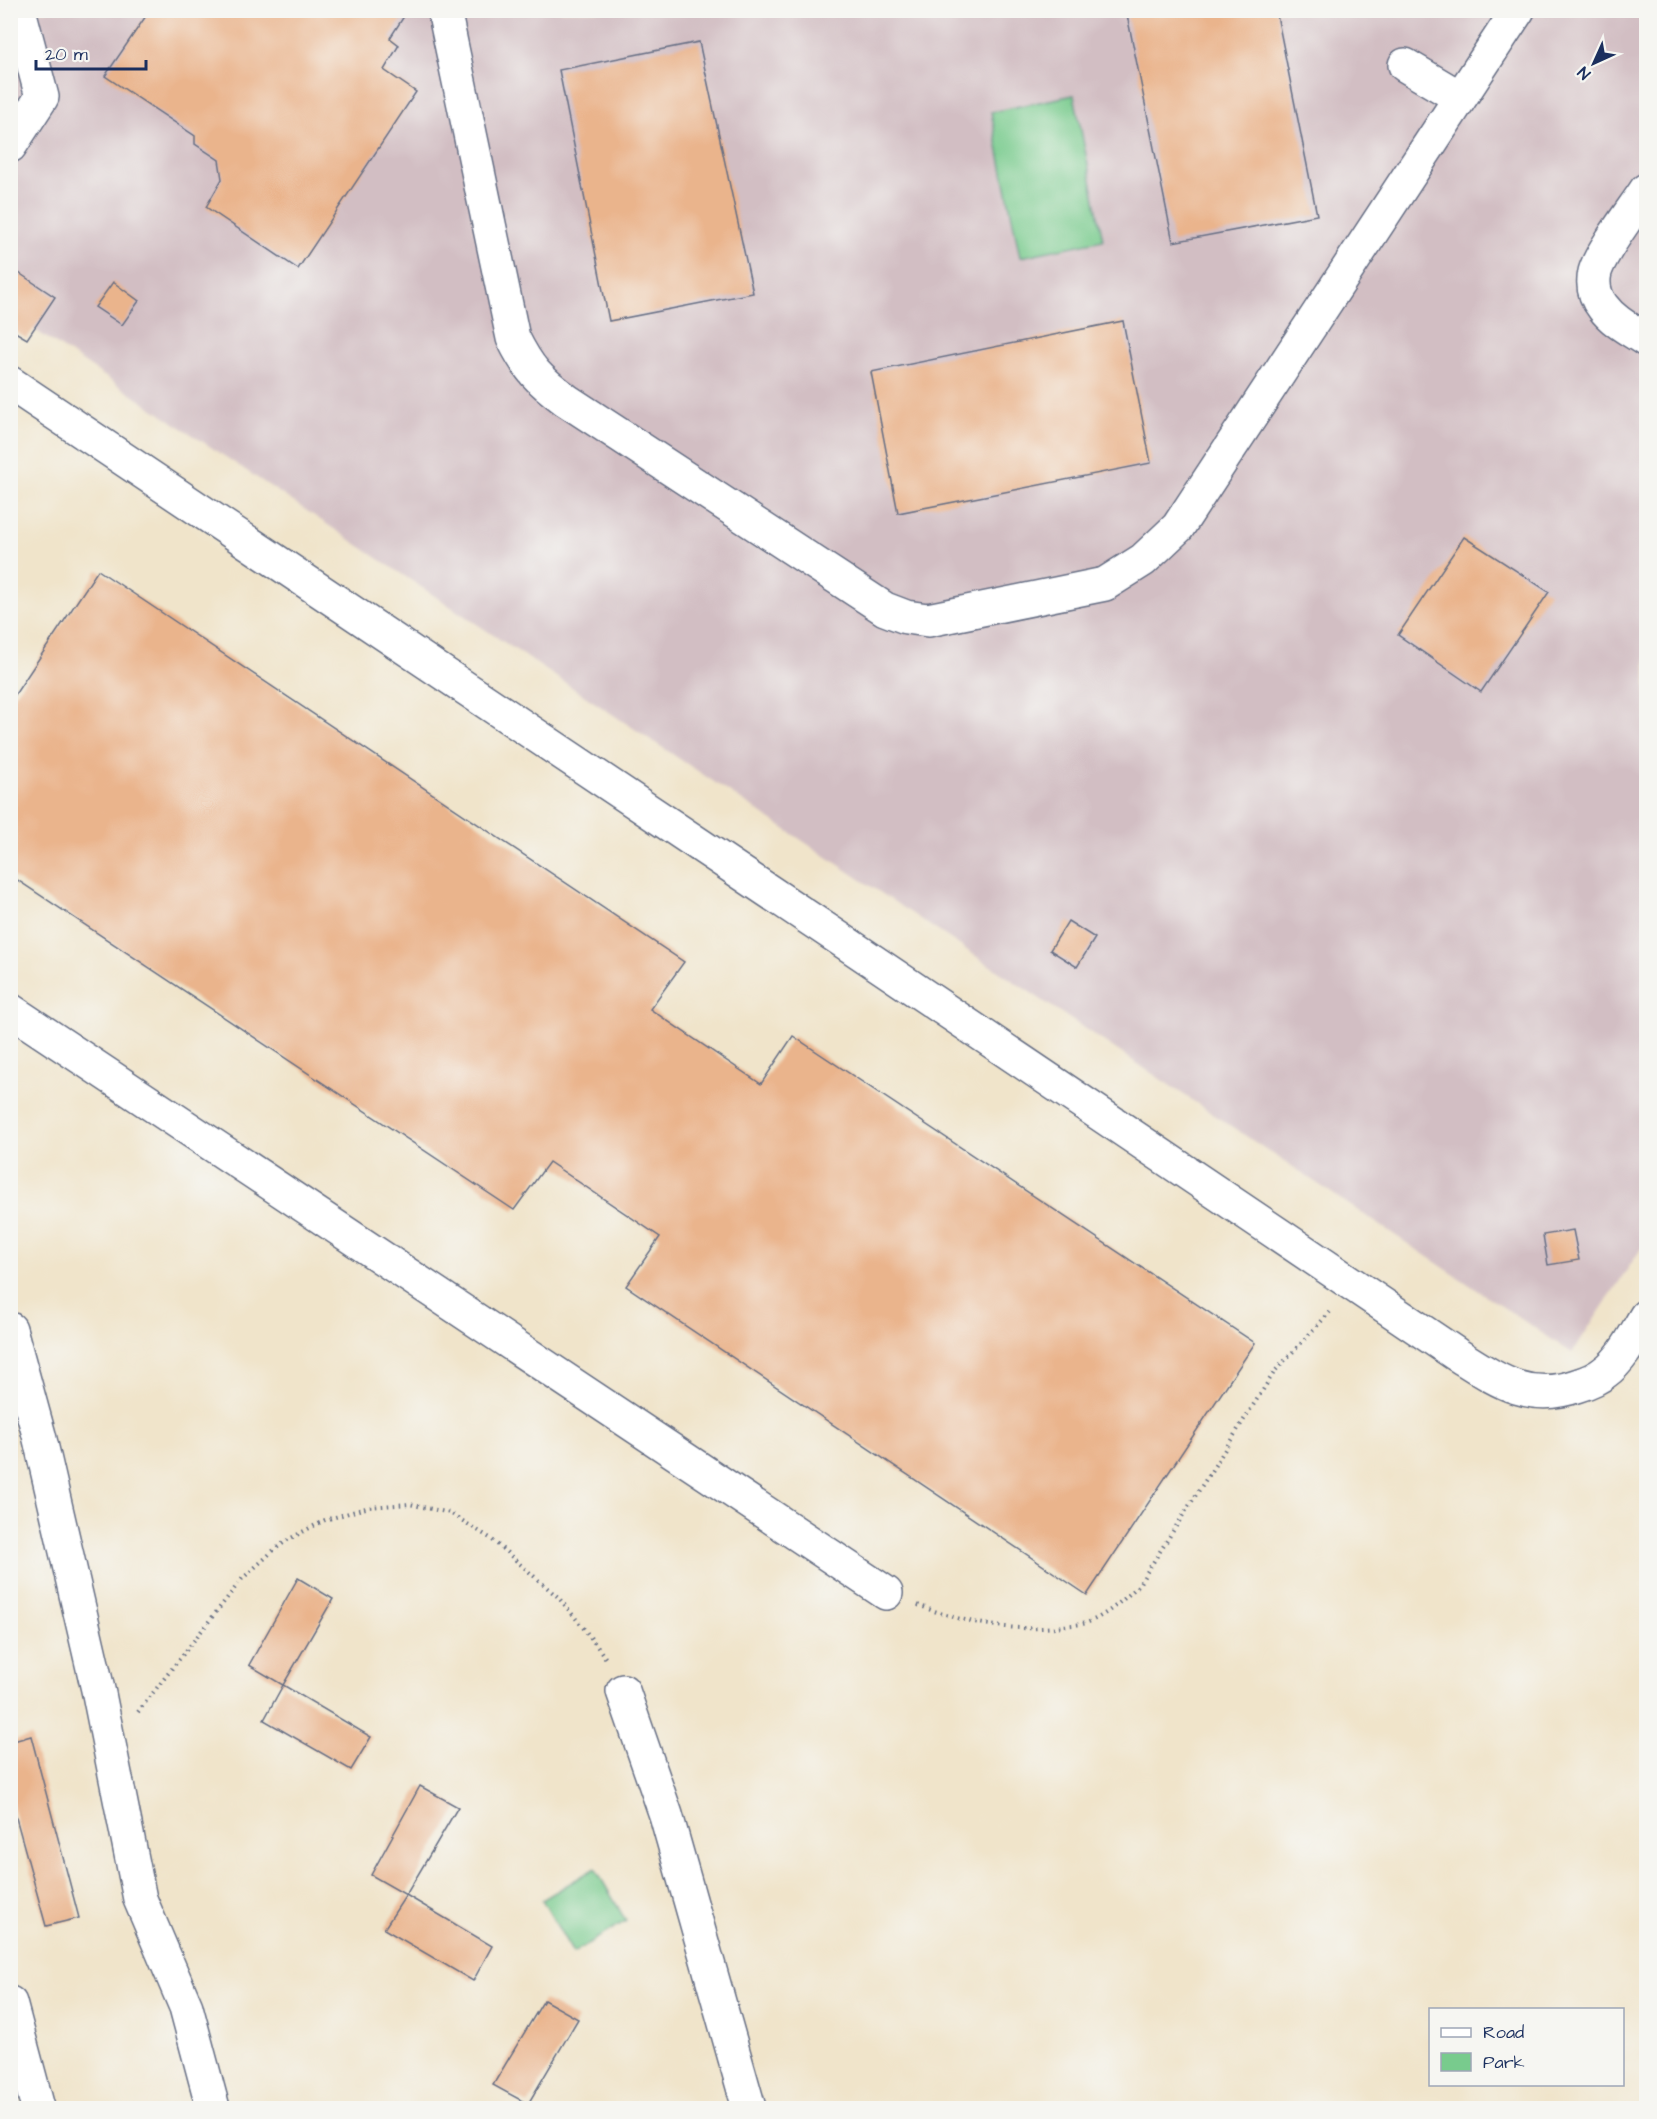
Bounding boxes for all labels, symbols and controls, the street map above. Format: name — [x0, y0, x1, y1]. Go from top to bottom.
scale bar — [36, 33, 146, 71]
north arrow — [1564, 33, 1624, 93]
text: 20 m — [45, 42, 88, 67]
text: N — [1573, 62, 1595, 84]
legend — [1429, 2008, 1624, 2086]
text: Road — [1483, 2020, 1524, 2045]
text: Park — [1483, 2050, 1525, 2075]

